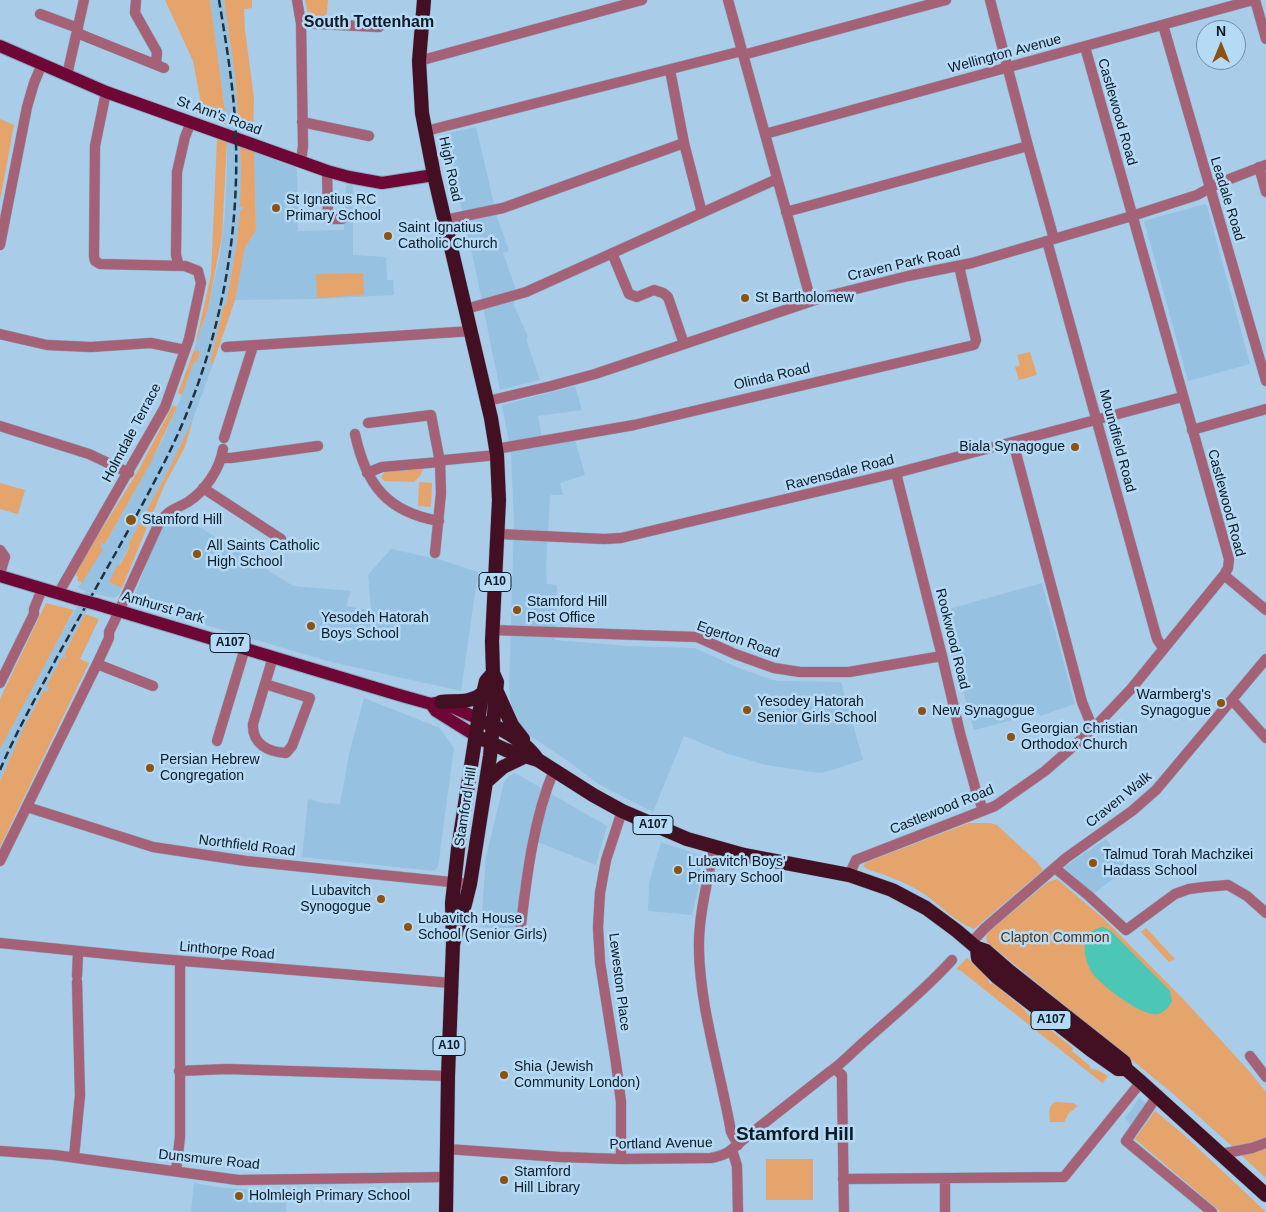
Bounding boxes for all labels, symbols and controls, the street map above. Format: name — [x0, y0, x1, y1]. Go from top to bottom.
district label: South Tottenham — [304, 13, 434, 33]
north arrow — [1196, 20, 1246, 70]
text: N — [1216, 23, 1226, 39]
street label: Wellington Avenue — [947, 31, 1063, 77]
street label: Castlewood Road — [1094, 57, 1140, 167]
street label: St Ann's Road — [174, 93, 264, 139]
street label: High Road — [435, 135, 465, 203]
street label: Leadale Road — [1206, 155, 1248, 243]
place label: St Ignatius RC Primary School — [286, 192, 381, 224]
marker: St Ignatius RC Primary School — [270, 202, 282, 214]
place label: Saint Ignatius Catholic Church — [398, 220, 498, 252]
marker: Saint Ignatius Catholic Church — [382, 230, 394, 242]
street label: Craven Park Road — [846, 243, 962, 285]
place label: St Bartholomew — [755, 290, 854, 306]
marker: St Bartholomew — [739, 292, 751, 304]
street label: Olinda Road — [732, 360, 812, 394]
street label: Holmdale Terrace — [99, 381, 165, 485]
street label: Moundfield Road — [1095, 388, 1139, 494]
place label: Biala Synagogue — [959, 439, 1065, 455]
marker: Biala Synagogue — [1069, 441, 1081, 453]
street label: Castlewood Road — [1204, 447, 1248, 559]
street label: Ravensdale Road — [784, 451, 896, 495]
place label: Stamford Hill — [142, 512, 222, 528]
marker: Stamford Hill — [124, 513, 138, 527]
place label: All Saints Catholic High School — [207, 538, 320, 570]
marker: All Saints Catholic High School — [191, 548, 203, 560]
road number: A10 — [479, 572, 511, 592]
street label: Rookwood Road — [931, 587, 973, 691]
street label: Amhurst Park — [120, 588, 206, 628]
place label: Stamford Hill Post Office — [527, 594, 607, 626]
marker: Stamford Hill Post Office — [511, 604, 523, 616]
place label: Yesodeh Hatorah Boys School — [321, 610, 429, 642]
street label: Egerton Road — [694, 618, 782, 662]
marker: Yesodeh Hatorah Boys School — [305, 620, 317, 632]
road number: A107 — [210, 634, 250, 652]
place label: Warmberg's Synagogue — [1137, 687, 1211, 720]
place label: Yesodey Hatorah Senior Girls School — [757, 694, 877, 726]
marker: Warmberg's Synagogue — [1215, 697, 1227, 709]
place label: New Synagogue — [932, 703, 1035, 719]
marker: Yesodey Hatorah Senior Girls School — [741, 704, 753, 716]
marker: New Synagogue — [916, 705, 928, 717]
place label: Georgian Christian Orthodox Church — [1021, 721, 1138, 754]
marker: Georgian Christian Orthodox Church — [1005, 731, 1017, 743]
place label: Persian Hebrew Congregation — [160, 752, 260, 784]
marker: Persian Hebrew Congregation — [144, 762, 156, 774]
street label: Stamford Hill — [451, 766, 481, 848]
street label: Craven Walk — [1083, 768, 1155, 832]
street label: Castlewood Road — [888, 782, 996, 838]
road number: A107 — [633, 816, 673, 834]
street label: Northfield Road — [198, 832, 296, 860]
place label: Talmud Torah Machzikei Hadass School — [1103, 847, 1253, 880]
place label: Lubavitch Boys' Primary School — [688, 854, 786, 886]
marker: Talmud Torah Machzikei Hadass School — [1087, 857, 1099, 869]
marker: Lubavitch Boys' Primary School — [672, 864, 684, 876]
place label: Lubavitch Synogogue — [300, 883, 371, 916]
marker: Lubavitch Synogogue — [375, 893, 387, 905]
place label: Lubavitch House School (Senior Girls) — [418, 911, 547, 944]
marker: Lubavitch House School (Senior Girls) — [402, 921, 414, 933]
park label: Clapton Common — [1001, 930, 1109, 946]
street label: Leweston Place — [605, 932, 633, 1032]
street label: Linthorpe Road — [179, 938, 275, 964]
road number: A107 — [1031, 1010, 1071, 1030]
road number: A10 — [433, 1036, 465, 1056]
place label: Shia (Jewish Community London) — [514, 1059, 640, 1092]
marker: Shia (Jewish Community London) — [498, 1069, 510, 1081]
district label: Stamford Hill — [736, 1124, 854, 1146]
street label: Portland Avenue — [609, 1135, 713, 1153]
street label: Dunsmure Road — [157, 1146, 261, 1174]
place label: Stamford Hill Library — [514, 1164, 580, 1196]
marker: Stamford Hill Library — [498, 1174, 510, 1186]
place label: Holmleigh Primary School — [249, 1188, 410, 1204]
marker: Holmleigh Primary School — [233, 1190, 245, 1202]

